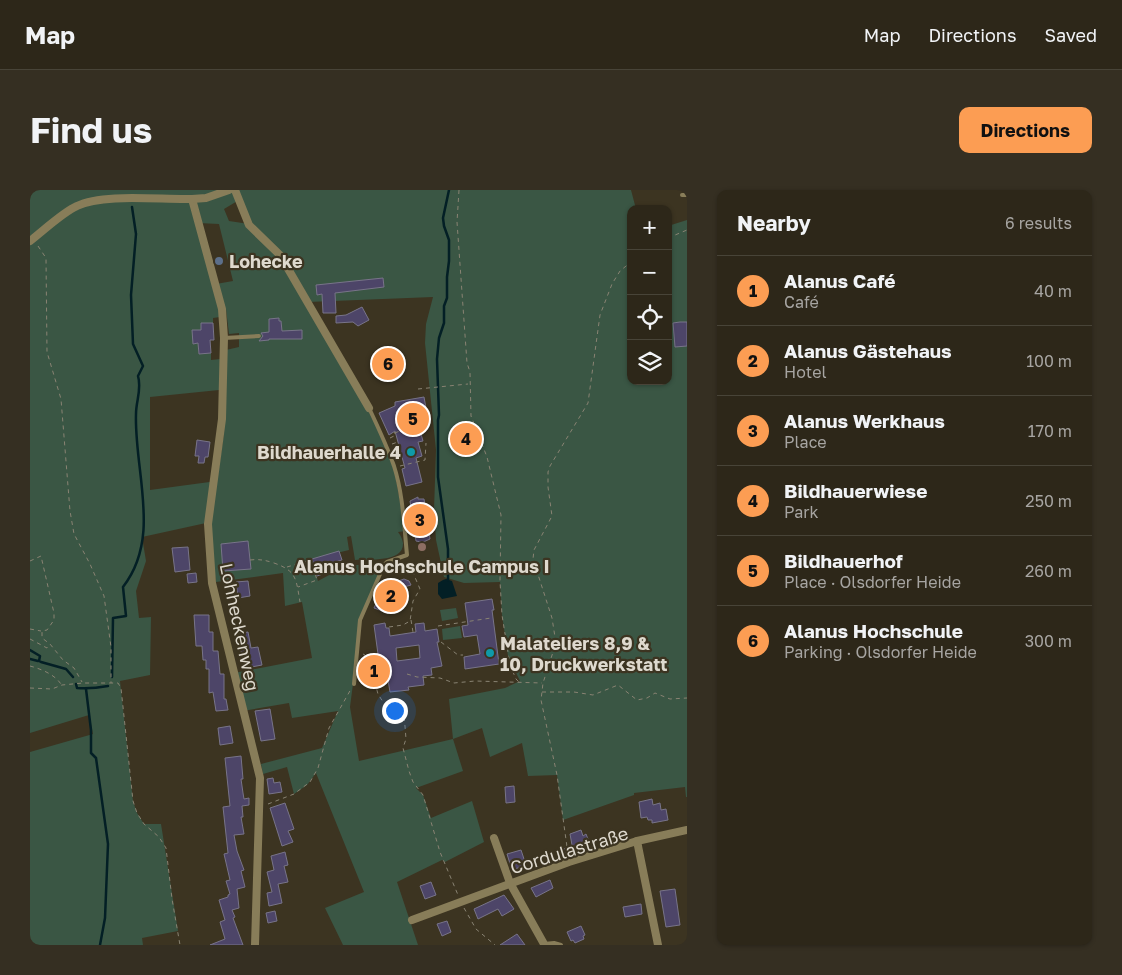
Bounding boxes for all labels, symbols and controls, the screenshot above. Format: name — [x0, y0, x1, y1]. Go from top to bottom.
text: Map — [25, 20, 75, 49]
text: Map — [864, 24, 900, 46]
text: Directions — [928, 24, 1016, 46]
text: Saved — [1044, 24, 1097, 46]
button: Directions — [959, 107, 1092, 153]
text: Find us — [30, 109, 152, 151]
map controls — [627, 205, 672, 385]
button: + — [627, 205, 672, 250]
text: Nearby — [737, 210, 811, 236]
text: 6 results — [1005, 213, 1072, 233]
place label: Lohecke — [229, 250, 303, 272]
button: − — [627, 250, 672, 295]
marker: Lohecke — [213, 255, 225, 267]
text: Alanus Café — [784, 269, 895, 292]
text: 1 — [749, 281, 757, 301]
text: 40 m — [1034, 281, 1072, 301]
text: Café — [784, 292, 819, 312]
button: locate — [627, 295, 672, 340]
text: Alanus Gästehaus — [784, 339, 952, 362]
button: layers — [627, 340, 672, 385]
pin: 6 — [372, 345, 404, 383]
text: 2 — [748, 351, 758, 371]
text: 100 m — [1026, 351, 1072, 371]
text: Hotel — [784, 362, 827, 382]
pin: 5 — [397, 400, 429, 438]
text: Alanus Werkhaus — [784, 409, 945, 432]
pin: 4 — [450, 420, 482, 458]
text: 3 — [748, 421, 758, 441]
text: 170 m — [1028, 421, 1072, 441]
text: Place — [784, 432, 827, 452]
place label: Bildhauerhalle 4 — [257, 441, 401, 463]
marker: Bildhauerhalle 4 — [405, 446, 417, 458]
text: Bildhauerwiese — [784, 479, 927, 502]
text: 4 — [748, 491, 758, 511]
text: 250 m — [1025, 491, 1072, 511]
pin: 3 — [404, 501, 436, 539]
text: Park — [784, 502, 819, 522]
marker: Alanus Hochschule Campus I — [416, 541, 428, 553]
text: Bildhauerhof — [784, 549, 903, 572]
place label: Alanus Hochschule Campus I — [294, 555, 550, 577]
street label: Lohheckenweg — [216, 561, 264, 693]
text: 5 — [748, 561, 758, 581]
text: 260 m — [1025, 561, 1072, 581]
text: Place · Olsdorfer Heide — [784, 572, 961, 592]
pin: 2 — [375, 577, 407, 615]
text: Alanus Hochschule — [784, 619, 963, 642]
text: 6 — [748, 631, 758, 651]
text: 300 m — [1025, 631, 1072, 651]
place label: Malateliers 8,9 & 10, Druckwerkstatt — [500, 632, 668, 675]
text: Parking · Olsdorfer Heide — [784, 642, 977, 662]
marker: Malateliers 8,9 & 10, Druckwerkstatt — [484, 647, 496, 659]
pin: 1 — [358, 652, 390, 690]
your location — [382, 698, 408, 724]
street label: Cordulastraße — [507, 822, 631, 878]

